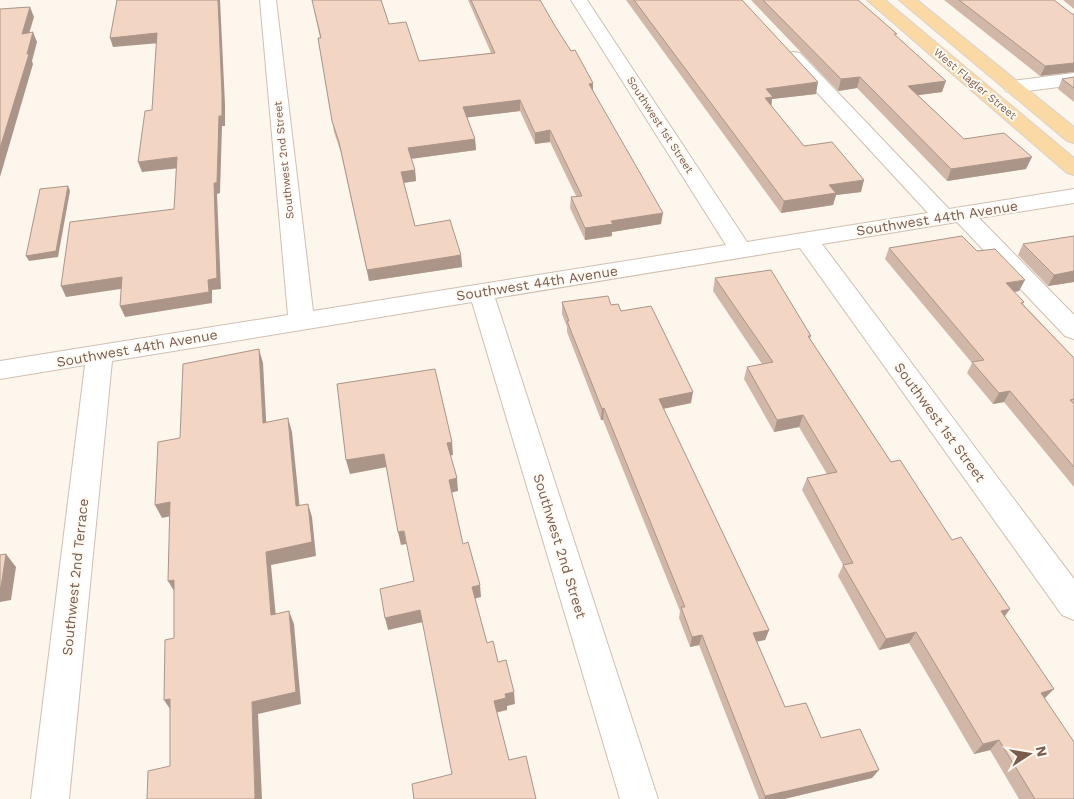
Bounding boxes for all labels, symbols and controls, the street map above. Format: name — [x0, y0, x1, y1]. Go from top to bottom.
street label: West Flagler Street — [931, 46, 1019, 123]
street label: Southwest 1st Street — [624, 74, 696, 176]
street label: Southwest 2nd Street — [271, 100, 297, 219]
street label: Southwest 44th Avenue — [855, 197, 1019, 239]
street label: Southwest 44th Avenue — [455, 262, 619, 304]
street label: Southwest 44th Avenue — [55, 326, 219, 370]
street label: Southwest 1st Street — [891, 359, 989, 485]
street label: Southwest 2nd Street — [530, 472, 590, 620]
street label: Southwest 2nd Terrace — [59, 498, 91, 656]
north arrow — [1004, 729, 1054, 779]
text: N — [1033, 745, 1051, 758]

